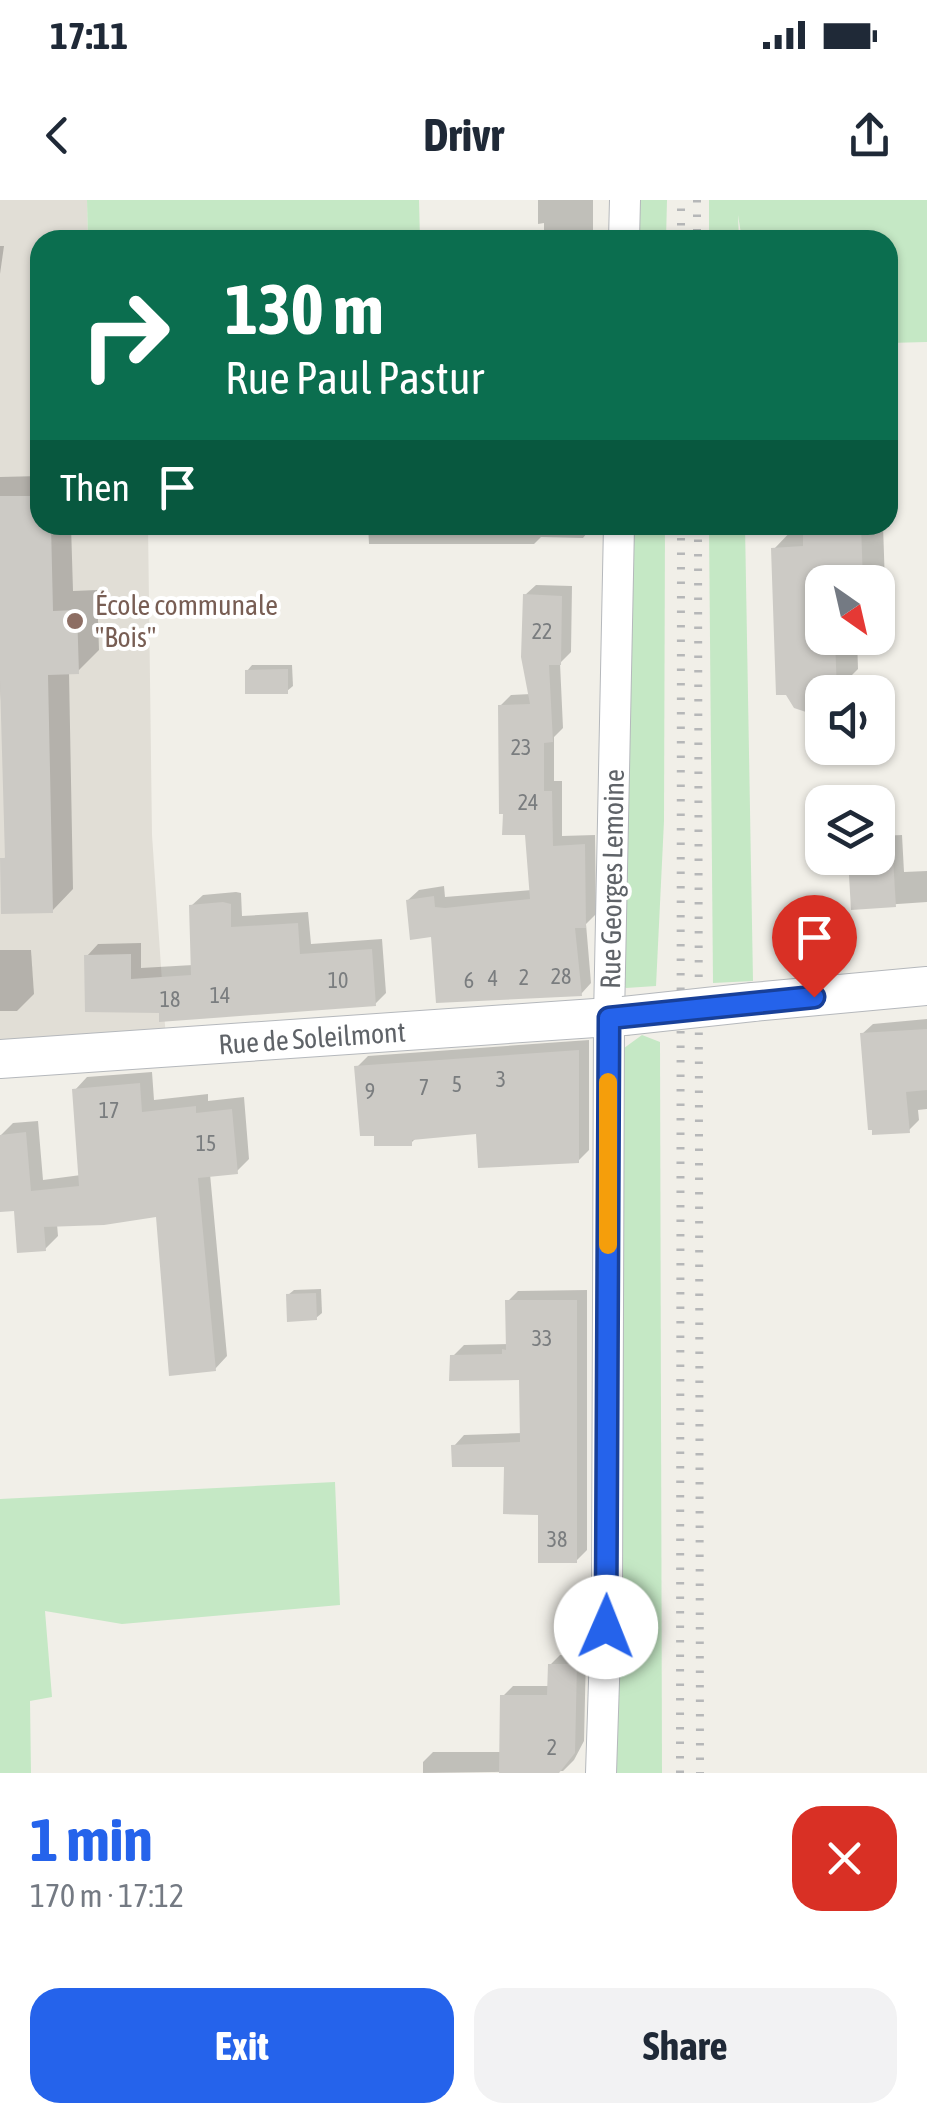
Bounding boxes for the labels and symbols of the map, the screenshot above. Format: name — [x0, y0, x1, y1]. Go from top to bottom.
north arrow — [805, 565, 895, 655]
place label: École communale "Bois" — [95, 589, 278, 653]
marker: École communale "Bois" — [64, 610, 86, 632]
house number: 22 — [532, 618, 552, 644]
house number: 23 — [511, 734, 531, 760]
street label: Rue Georges Lemoine — [594, 769, 630, 989]
house number: 24 — [518, 789, 538, 815]
pin — [772, 895, 857, 998]
house number: 28 — [551, 963, 571, 989]
house number: 2 — [519, 964, 529, 990]
house number: 4 — [488, 965, 498, 991]
house number: 10 — [328, 967, 348, 993]
house number: 6 — [464, 967, 474, 993]
house number: 14 — [210, 982, 230, 1008]
house number: 18 — [160, 986, 180, 1012]
street label: Rue de Soleilmont — [217, 1015, 407, 1061]
house number: 3 — [496, 1066, 506, 1092]
house number: 5 — [452, 1071, 462, 1097]
house number: 7 — [419, 1074, 429, 1100]
house number: 9 — [365, 1078, 375, 1104]
house number: 17 — [99, 1097, 119, 1123]
house number: 15 — [196, 1130, 216, 1156]
house number: 33 — [532, 1325, 552, 1351]
house number: 38 — [547, 1526, 567, 1552]
position arrow — [554, 1575, 658, 1679]
house number: 2 — [547, 1734, 557, 1760]

